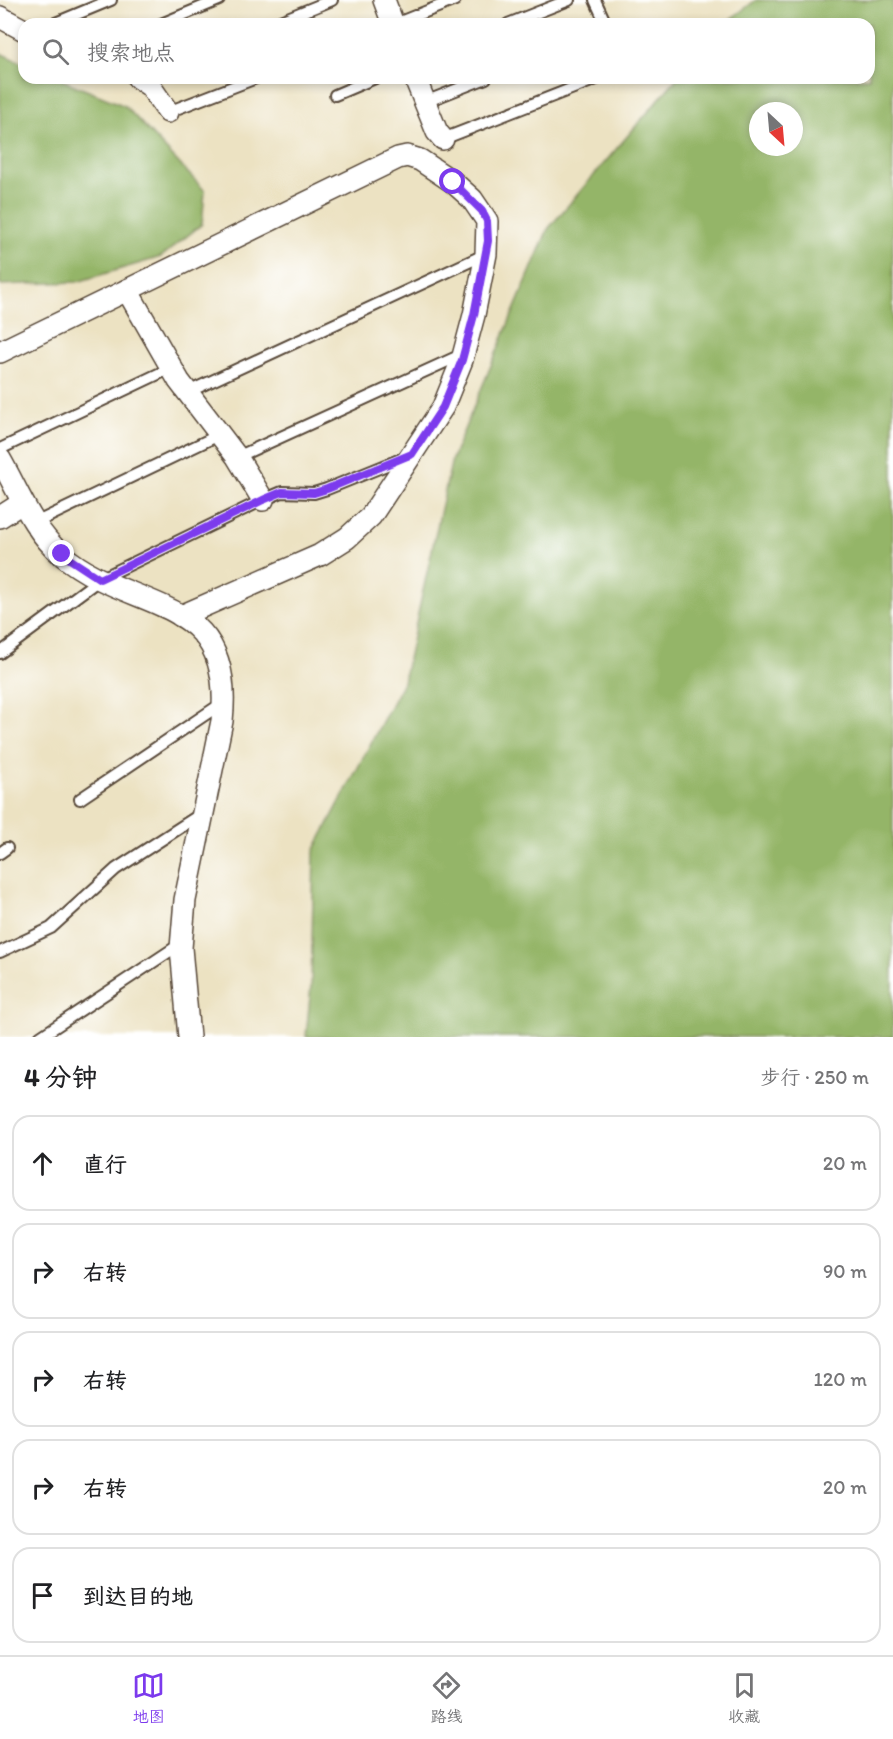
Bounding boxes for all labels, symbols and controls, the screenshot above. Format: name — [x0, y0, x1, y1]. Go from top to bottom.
search box — [18, 18, 875, 84]
icon: search — [39, 35, 72, 68]
text: 搜索地点 — [87, 39, 175, 66]
north arrow — [749, 102, 803, 156]
route start — [439, 168, 465, 194]
route end — [48, 540, 74, 566]
text: 4 分钟 — [24, 1061, 97, 1093]
text: 步行 · 250 m — [761, 1065, 869, 1089]
icon: ahead — [26, 1147, 59, 1180]
text: 直行 — [83, 1151, 127, 1178]
text: 20 m — [823, 1151, 867, 1175]
icon: right — [26, 1255, 59, 1288]
text: 右转 — [83, 1259, 127, 1286]
text: 90 m — [823, 1259, 867, 1283]
icon: right — [26, 1363, 59, 1396]
text: 右转 — [83, 1367, 127, 1394]
text: 120 m — [814, 1367, 867, 1391]
icon: right — [26, 1471, 59, 1504]
text: 右转 — [83, 1475, 127, 1502]
text: 20 m — [823, 1475, 867, 1499]
icon: arrive — [26, 1579, 59, 1612]
text: 到达目的地 — [83, 1583, 193, 1610]
tab: 地图 — [132, 1669, 165, 1727]
tab: 路线 — [430, 1669, 463, 1727]
tab: 收藏 — [728, 1669, 761, 1727]

